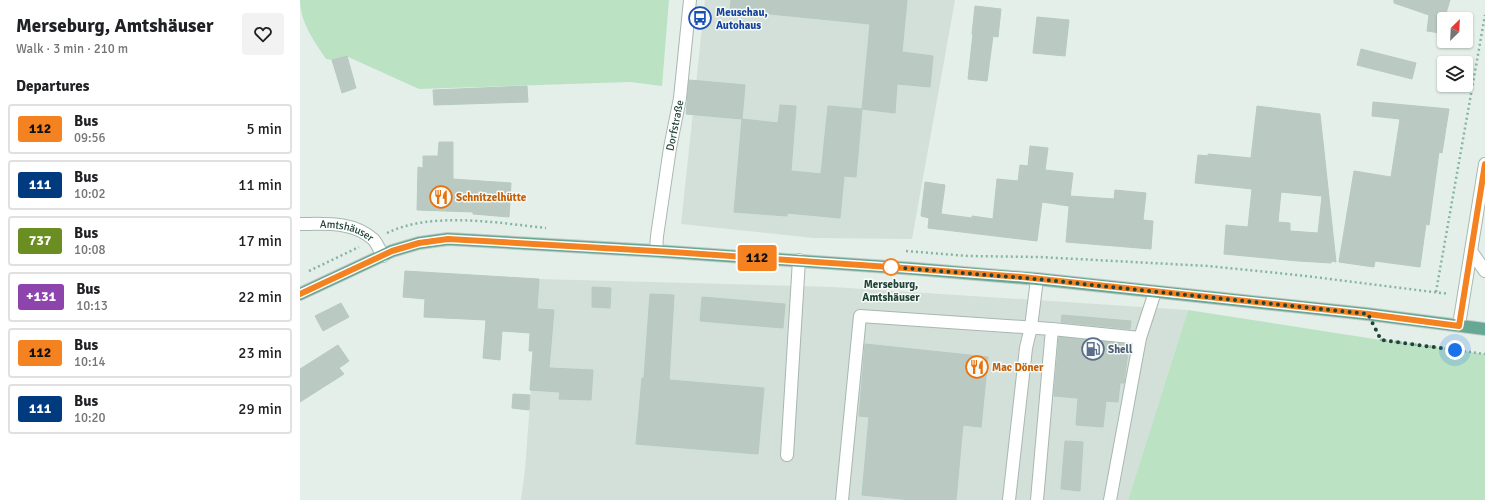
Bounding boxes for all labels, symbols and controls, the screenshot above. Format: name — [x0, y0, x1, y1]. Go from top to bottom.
bus stop icon: Meuschau, Autohaus — [687, 5, 713, 31]
place label: Meuschau, Autohaus — [716, 6, 768, 32]
north arrow — [1437, 12, 1473, 48]
map controls — [1437, 12, 1473, 92]
button: heart — [242, 13, 284, 55]
text: Merseburg, Amtshäuser — [16, 14, 213, 38]
text: Walk · 3 min · 210 m — [16, 41, 128, 57]
button: layers — [1437, 56, 1473, 92]
text: Departures — [16, 77, 89, 95]
street label: Dorfstraße — [664, 99, 686, 152]
text: Bus — [74, 112, 98, 130]
text: 112 — [29, 120, 51, 137]
text: 5 min — [246, 120, 282, 138]
text: 09:56 — [74, 130, 106, 146]
text: Bus — [74, 168, 98, 186]
text: 111 — [29, 176, 51, 193]
text: 11 min — [238, 176, 282, 194]
restaurant icon: Schnitzelhütte — [428, 184, 454, 210]
text: 10:02 — [74, 186, 106, 202]
place label: Schnitzelhütte — [456, 191, 527, 204]
street label: Amtshäuser — [320, 218, 376, 244]
text: Bus — [74, 224, 98, 242]
text: 737 — [29, 232, 51, 249]
text: 17 min — [238, 232, 282, 250]
text: 10:08 — [74, 242, 106, 258]
line badge: 112 — [734, 245, 780, 271]
text: 112 — [746, 249, 768, 266]
marker: Merseburg, Amtshäuser — [882, 258, 900, 276]
place label: Merseburg, Amtshäuser — [862, 278, 920, 304]
text: Bus — [76, 280, 100, 298]
text: +131 — [26, 288, 56, 305]
text: 22 min — [238, 288, 282, 306]
text: 10:13 — [76, 298, 108, 314]
text: Bus — [74, 336, 98, 354]
fuel station icon: Shell — [1080, 336, 1106, 362]
your location — [1445, 340, 1465, 360]
place label: Shell — [1108, 343, 1133, 356]
text: 112 — [29, 344, 51, 361]
text: 23 min — [238, 344, 282, 362]
text: 10:14 — [74, 354, 106, 370]
restaurant icon: Mac Döner — [964, 354, 990, 380]
place label: Mac Döner — [992, 361, 1044, 374]
text: Bus — [74, 392, 98, 410]
text: 111 — [29, 400, 51, 417]
text: 29 min — [238, 400, 282, 418]
text: 10:20 — [74, 410, 106, 426]

